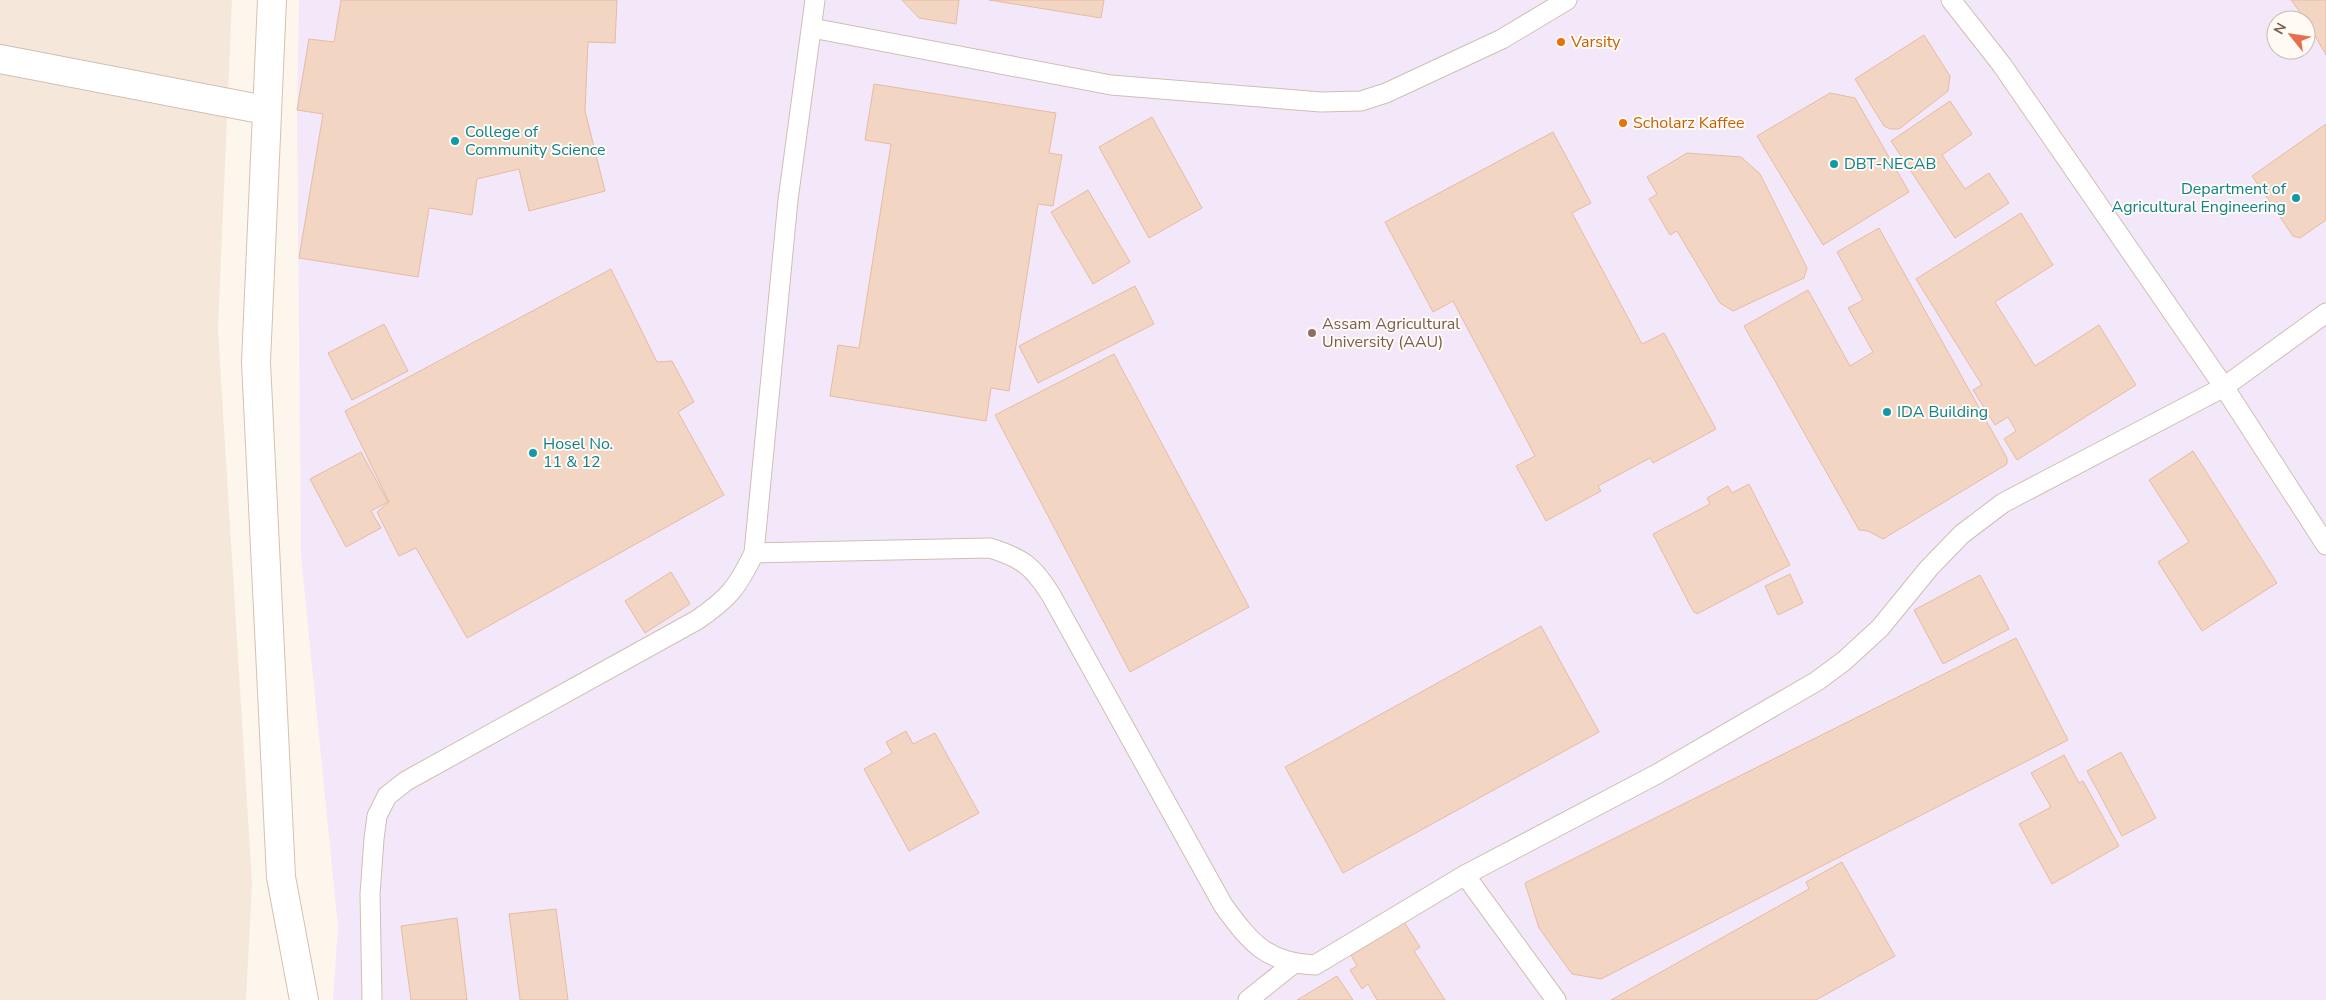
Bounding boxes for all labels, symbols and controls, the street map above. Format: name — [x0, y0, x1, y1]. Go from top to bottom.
north arrow — [2266, 10, 2316, 60]
text: N — [2269, 19, 2291, 38]
place label: Varsity — [1570, 31, 1621, 53]
marker: Varsity — [1555, 36, 1567, 48]
place label: Scholarz Kaffee — [1633, 112, 1744, 134]
marker: Scholarz Kaffee — [1617, 117, 1629, 129]
place label: College of Community Science — [465, 121, 606, 161]
marker: College of Community Science — [449, 135, 461, 147]
place label: DBT-NECAB — [1844, 153, 1936, 175]
marker: DBT-NECAB — [1828, 158, 1840, 170]
place label: Department of Agricultural Engineering — [2112, 178, 2287, 218]
marker: Department of Agricultural Engineering — [2290, 192, 2302, 204]
place label: Assam Agricultural University (AAU) — [1322, 313, 1460, 353]
marker: Assam Agricultural University (AAU) — [1306, 327, 1318, 339]
place label: IDA Building — [1897, 401, 1988, 423]
marker: IDA Building — [1881, 406, 1893, 418]
place label: Hosel No. 11 & 12 — [543, 433, 613, 473]
marker: Hosel No. 11 & 12 — [527, 447, 539, 459]

